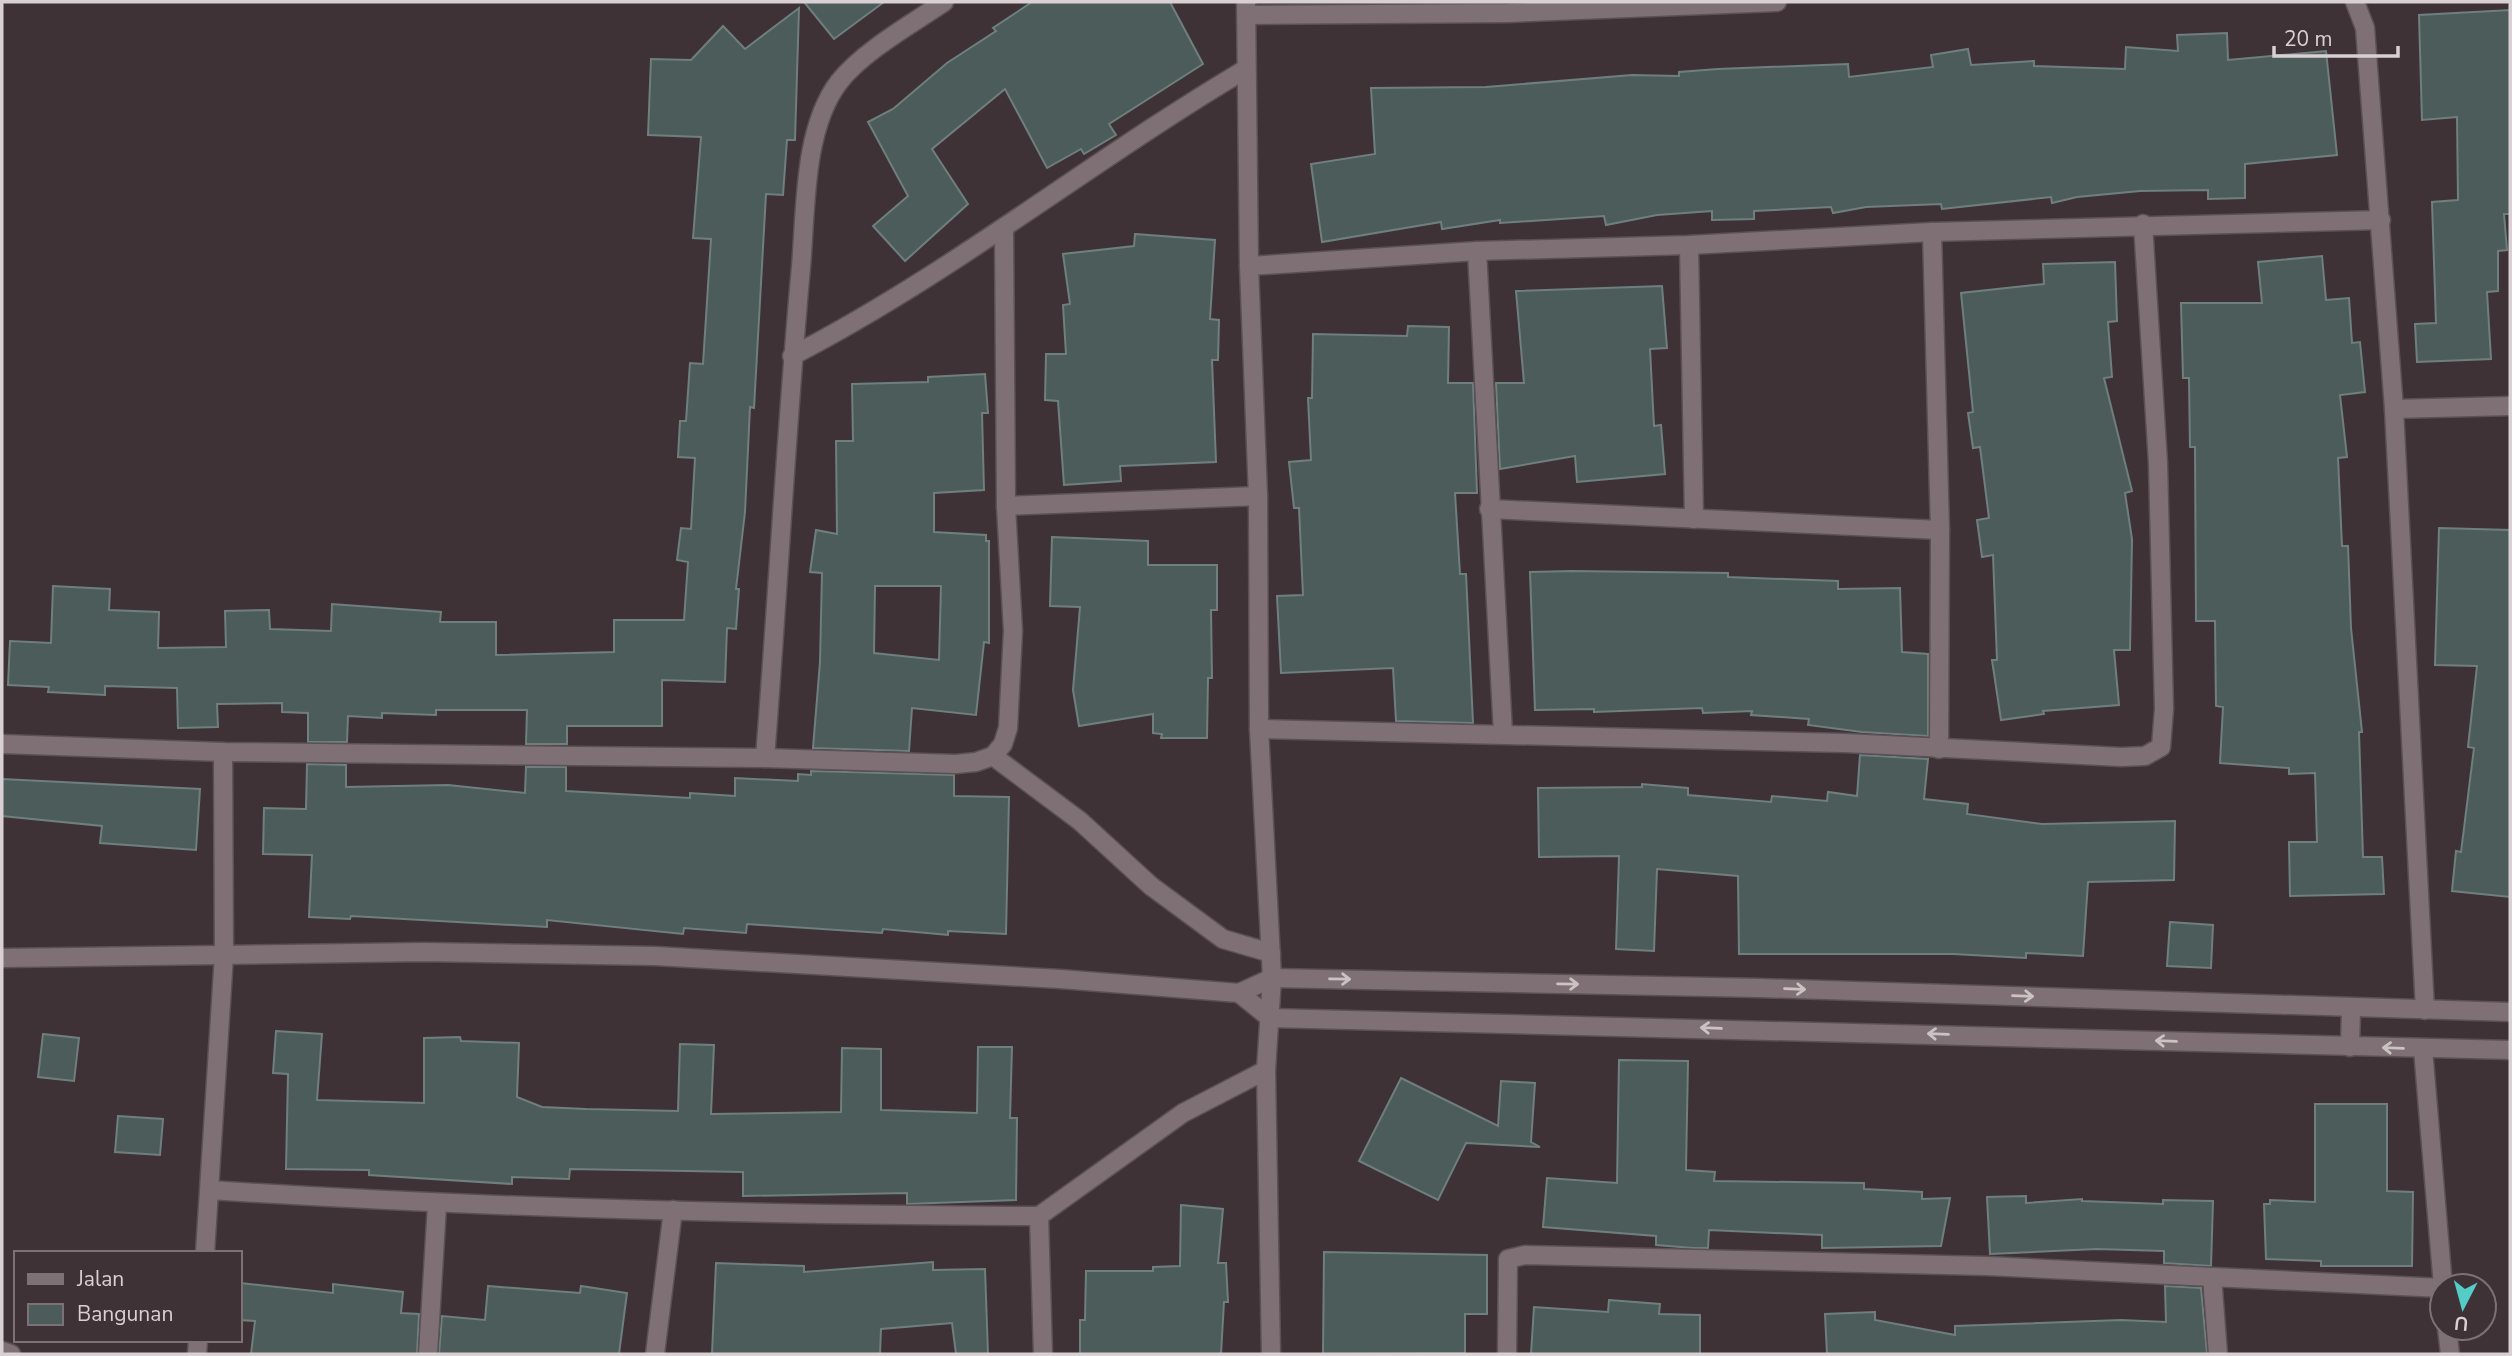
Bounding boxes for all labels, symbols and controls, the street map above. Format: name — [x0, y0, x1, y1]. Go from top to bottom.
scale bar — [2274, 14, 2398, 58]
text: 20 m — [2284, 25, 2333, 53]
one-way arrow — [1329, 972, 1352, 986]
one-way arrow — [1556, 977, 1579, 991]
one-way arrow — [1783, 983, 1806, 996]
one-way arrow — [2011, 990, 2034, 1003]
one-way arrow — [1700, 1021, 1723, 1035]
one-way arrow — [1927, 1028, 1950, 1041]
one-way arrow — [2154, 1034, 2177, 1048]
one-way arrow — [2382, 1042, 2405, 1055]
legend — [14, 1251, 242, 1342]
text: Jalan — [76, 1265, 124, 1293]
north arrow — [2428, 1272, 2498, 1342]
text: Bangunan — [77, 1300, 173, 1328]
text: U — [2453, 1309, 2470, 1337]

